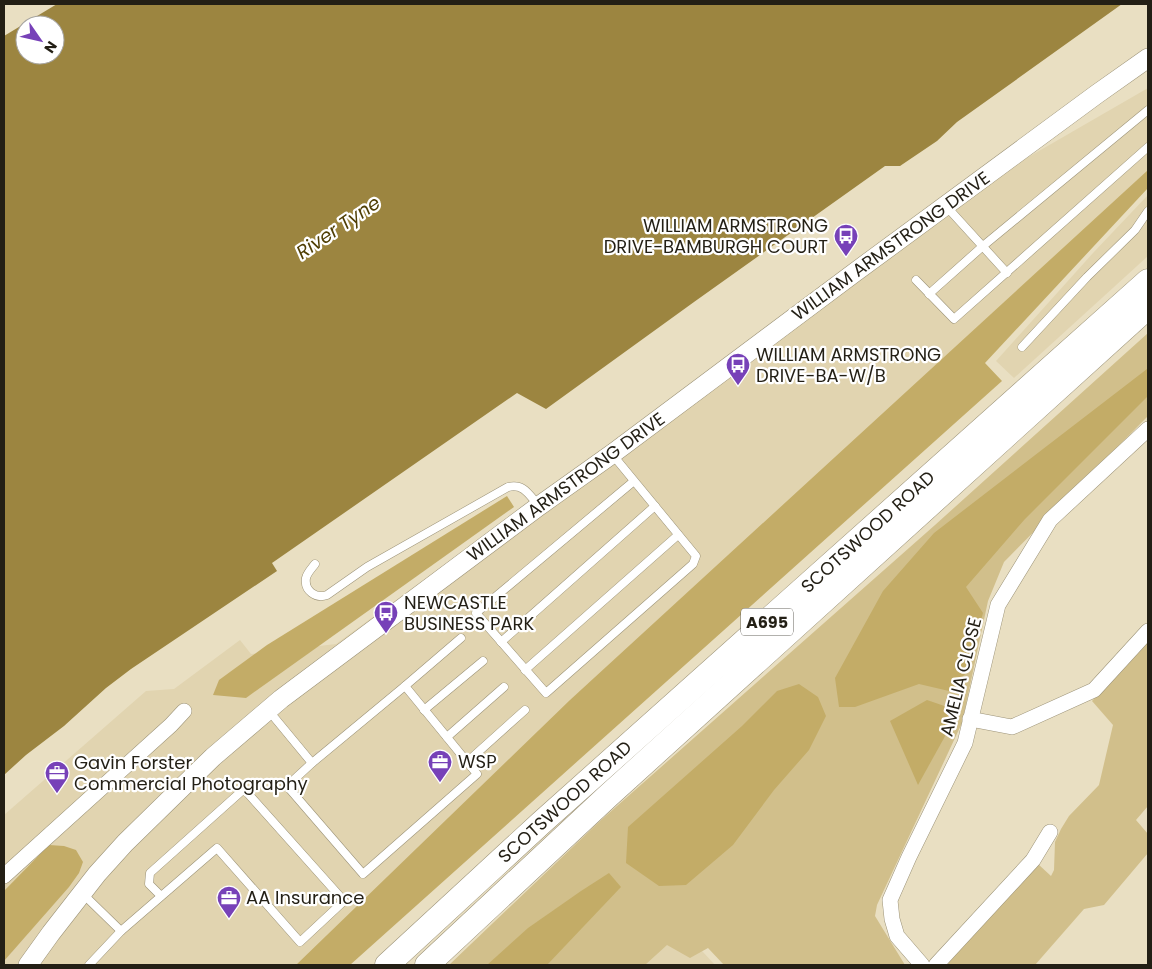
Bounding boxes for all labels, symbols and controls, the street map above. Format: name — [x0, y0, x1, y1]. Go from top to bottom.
north arrow — [15, 15, 65, 65]
text: N — [40, 37, 62, 57]
street label: WILLIAM ARMSTRONG DRIVE — [787, 165, 995, 326]
water label: River Tyne — [291, 189, 386, 266]
place label: WILLIAM ARMSTRONG DRIVE-BAMBURGH COURT — [604, 213, 828, 259]
bus stop icon: WILLIAM ARMSTRONG DRIVE-BAMBURGH COURT — [833, 223, 859, 257]
place label: WILLIAM ARMSTRONG DRIVE-BA-W/B — [756, 342, 941, 388]
bus stop icon: WILLIAM ARMSTRONG DRIVE-BA-W/B — [725, 352, 751, 386]
street label: WILLIAM ARMSTRONG DRIVE — [462, 406, 670, 567]
street label: SCOTSWOOD ROAD — [795, 465, 940, 599]
place label: NEWCASTLE BUSINESS PARK — [404, 590, 535, 636]
bus stop icon: NEWCASTLE BUSINESS PARK — [373, 600, 399, 634]
road number: A695 — [741, 608, 793, 636]
street label: AMELIA CLOSE — [934, 615, 987, 739]
street label: SCOTSWOOD ROAD — [492, 735, 637, 869]
office icon: WSP — [427, 749, 453, 783]
place label: WSP — [458, 749, 497, 774]
place label: Gavin Forster Commercial Photography — [74, 750, 308, 796]
office icon: Gavin Forster Commercial Photography — [44, 760, 70, 794]
office icon: AA Insurance — [216, 885, 242, 919]
place label: AA Insurance — [246, 885, 364, 910]

